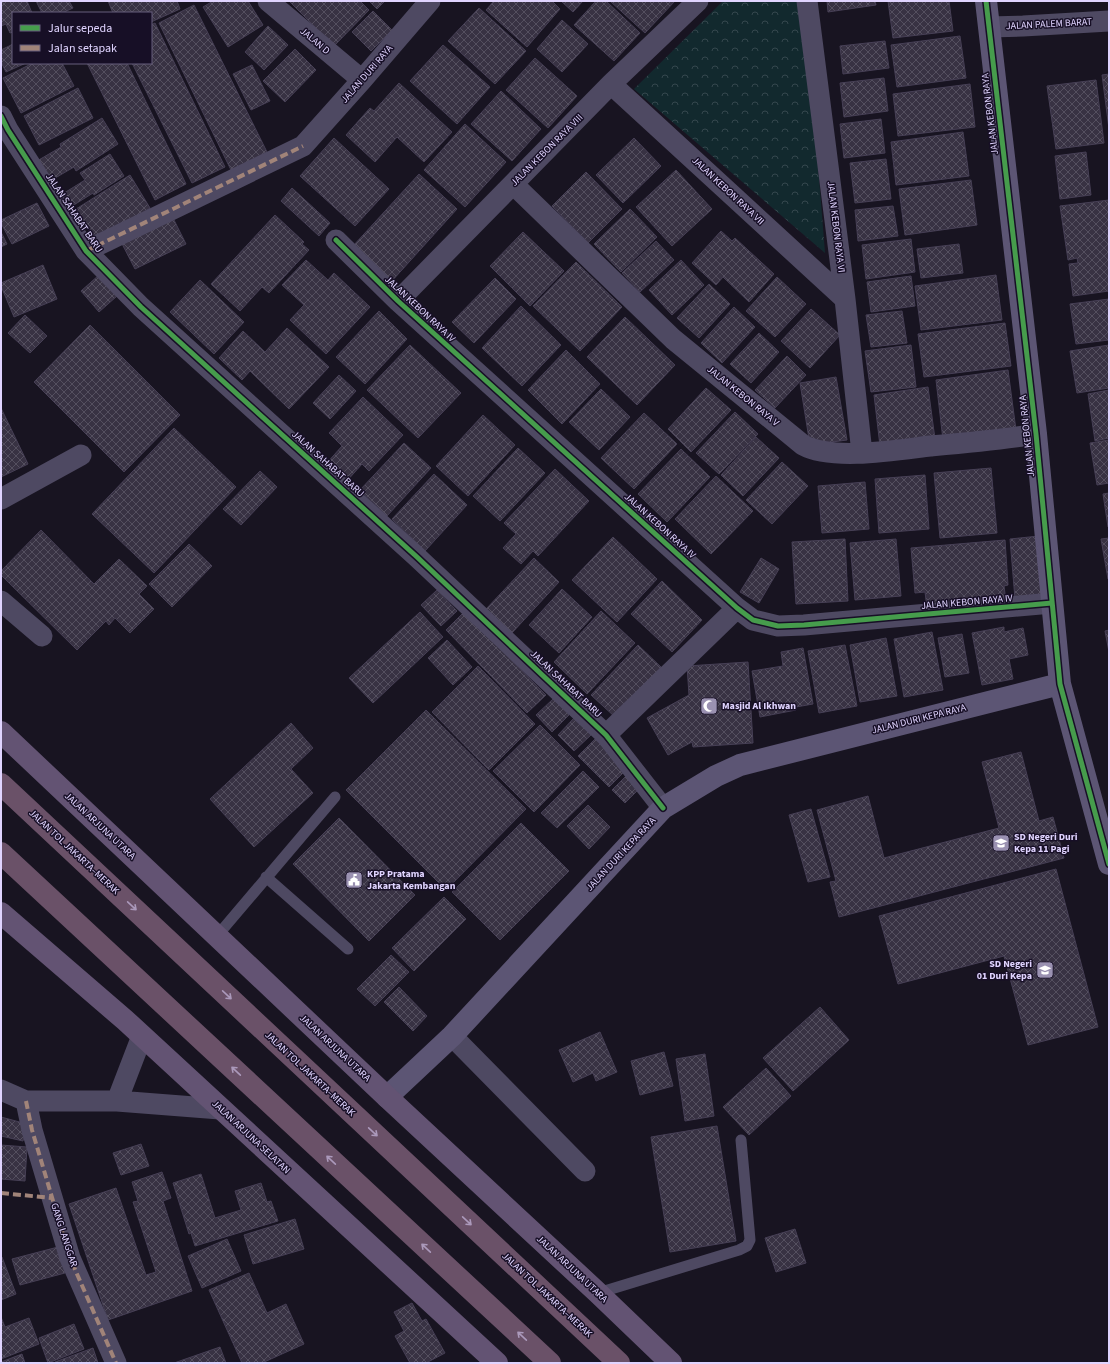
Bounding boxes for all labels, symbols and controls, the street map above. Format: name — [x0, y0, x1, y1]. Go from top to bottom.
legend — [12, 12, 152, 64]
street label: JALAN PALEM BARAT — [1006, 15, 1093, 33]
text: Jalur sepeda — [48, 20, 112, 37]
street label: JALAN D — [297, 24, 333, 58]
text: Jalan setapak — [48, 40, 117, 57]
street label: JALAN DURI RAYA — [338, 41, 397, 106]
street label: JALAN KEBON RAYA — [978, 72, 1002, 156]
street label: JALAN KEBON RAYA VIII — [508, 111, 586, 189]
street label: JALAN KEBON RAYA VII — [689, 154, 767, 228]
street label: JALAN SAHABAT BARU — [42, 170, 106, 256]
street label: JALAN KEBON RAYA VI — [823, 181, 849, 273]
street label: JALAN KEBON RAYA IV — [382, 273, 459, 346]
street label: JALAN KEBON RAYA V — [704, 362, 783, 430]
street label: JALAN KEBON RAYA — [1016, 394, 1038, 478]
street label: JALAN SAHABAT BARU — [289, 428, 367, 500]
street label: JALAN KEBON RAYA IV — [621, 490, 699, 562]
street label: JALAN KEBON RAYA IV — [921, 591, 1014, 613]
street label: JALAN SAHABAT BARU — [527, 647, 605, 721]
mosque icon: Masjid Al Ikhwan — [699, 696, 719, 716]
place label: Masjid Al Ikhwan — [722, 699, 796, 713]
street label: JALAN DURI KEPA RAYA — [870, 700, 968, 737]
street label: JALAN ARJUNA UTARA — [61, 789, 139, 863]
street label: JALAN TOL JAKARTA–MERAK — [26, 806, 122, 898]
street label: JALAN DURI KEPA RAYA — [583, 813, 659, 894]
place label: SD Negeri Duri Kepa 11 Pagi — [1014, 830, 1078, 856]
school or university icon: SD Negeri Duri Kepa 11 Pagi — [991, 833, 1011, 853]
place label: KPP Pratama Jakarta Kembangan — [367, 867, 456, 893]
public building icon: KPP Pratama Jakarta Kembangan — [344, 870, 364, 890]
one-way arrow — [127, 902, 137, 911]
place label: SD Negeri 01 Duri Kepa — [977, 957, 1032, 983]
school or university icon: SD Negeri 01 Duri Kepa — [1035, 960, 1055, 980]
one-way arrow — [221, 991, 232, 1000]
street label: JALAN ARJUNA UTARA — [296, 1011, 374, 1085]
street label: JALAN TOL JAKARTA–MERAK — [262, 1028, 358, 1120]
one-way arrow — [231, 1066, 241, 1076]
street label: JALAN ARJUNA SELATAN — [209, 1097, 293, 1177]
one-way arrow — [367, 1127, 377, 1136]
one-way arrow — [326, 1155, 336, 1164]
street label: GANG LANGGAR — [47, 1201, 81, 1269]
one-way arrow — [462, 1216, 472, 1225]
street label: JALAN ARJUNA UTARA — [533, 1232, 611, 1306]
one-way arrow — [422, 1244, 432, 1253]
street label: JALAN TOL JAKARTA–MERAK — [499, 1249, 595, 1341]
one-way arrow — [517, 1332, 527, 1341]

